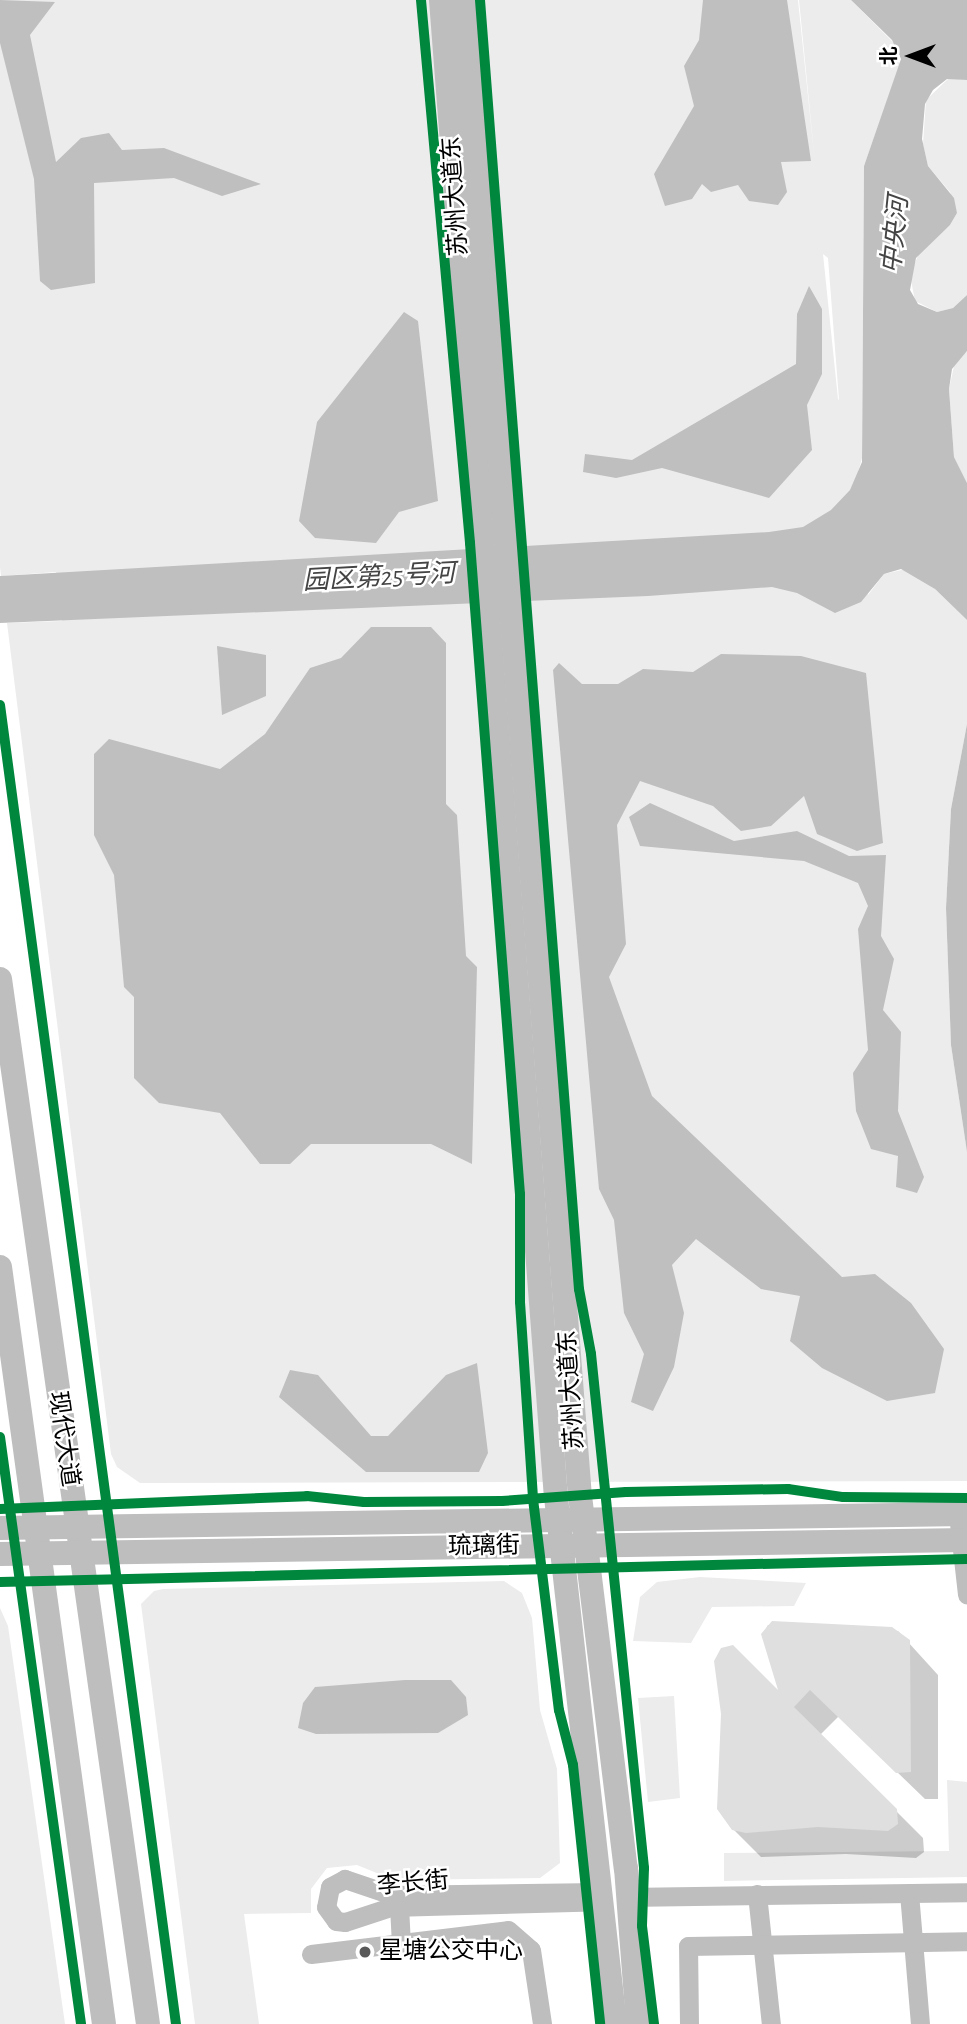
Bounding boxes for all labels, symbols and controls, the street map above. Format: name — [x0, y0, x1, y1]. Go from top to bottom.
north arrow — [876, 21, 946, 91]
text: 北 — [880, 47, 899, 66]
street label: 苏州大道东 — [437, 135, 475, 257]
water label: 中央河 — [876, 195, 916, 275]
water label: 园区第25号河 — [302, 558, 456, 598]
street label: 苏州大道东 — [553, 1329, 591, 1451]
street label: 现代大道 — [42, 1389, 84, 1489]
street label: 琉璃街 — [448, 1532, 520, 1562]
street label: 李长街 — [376, 1867, 450, 1901]
place label: 星塘公交中心 — [379, 1938, 523, 1966]
marker: 星塘公交中心 — [357, 1944, 373, 1960]

